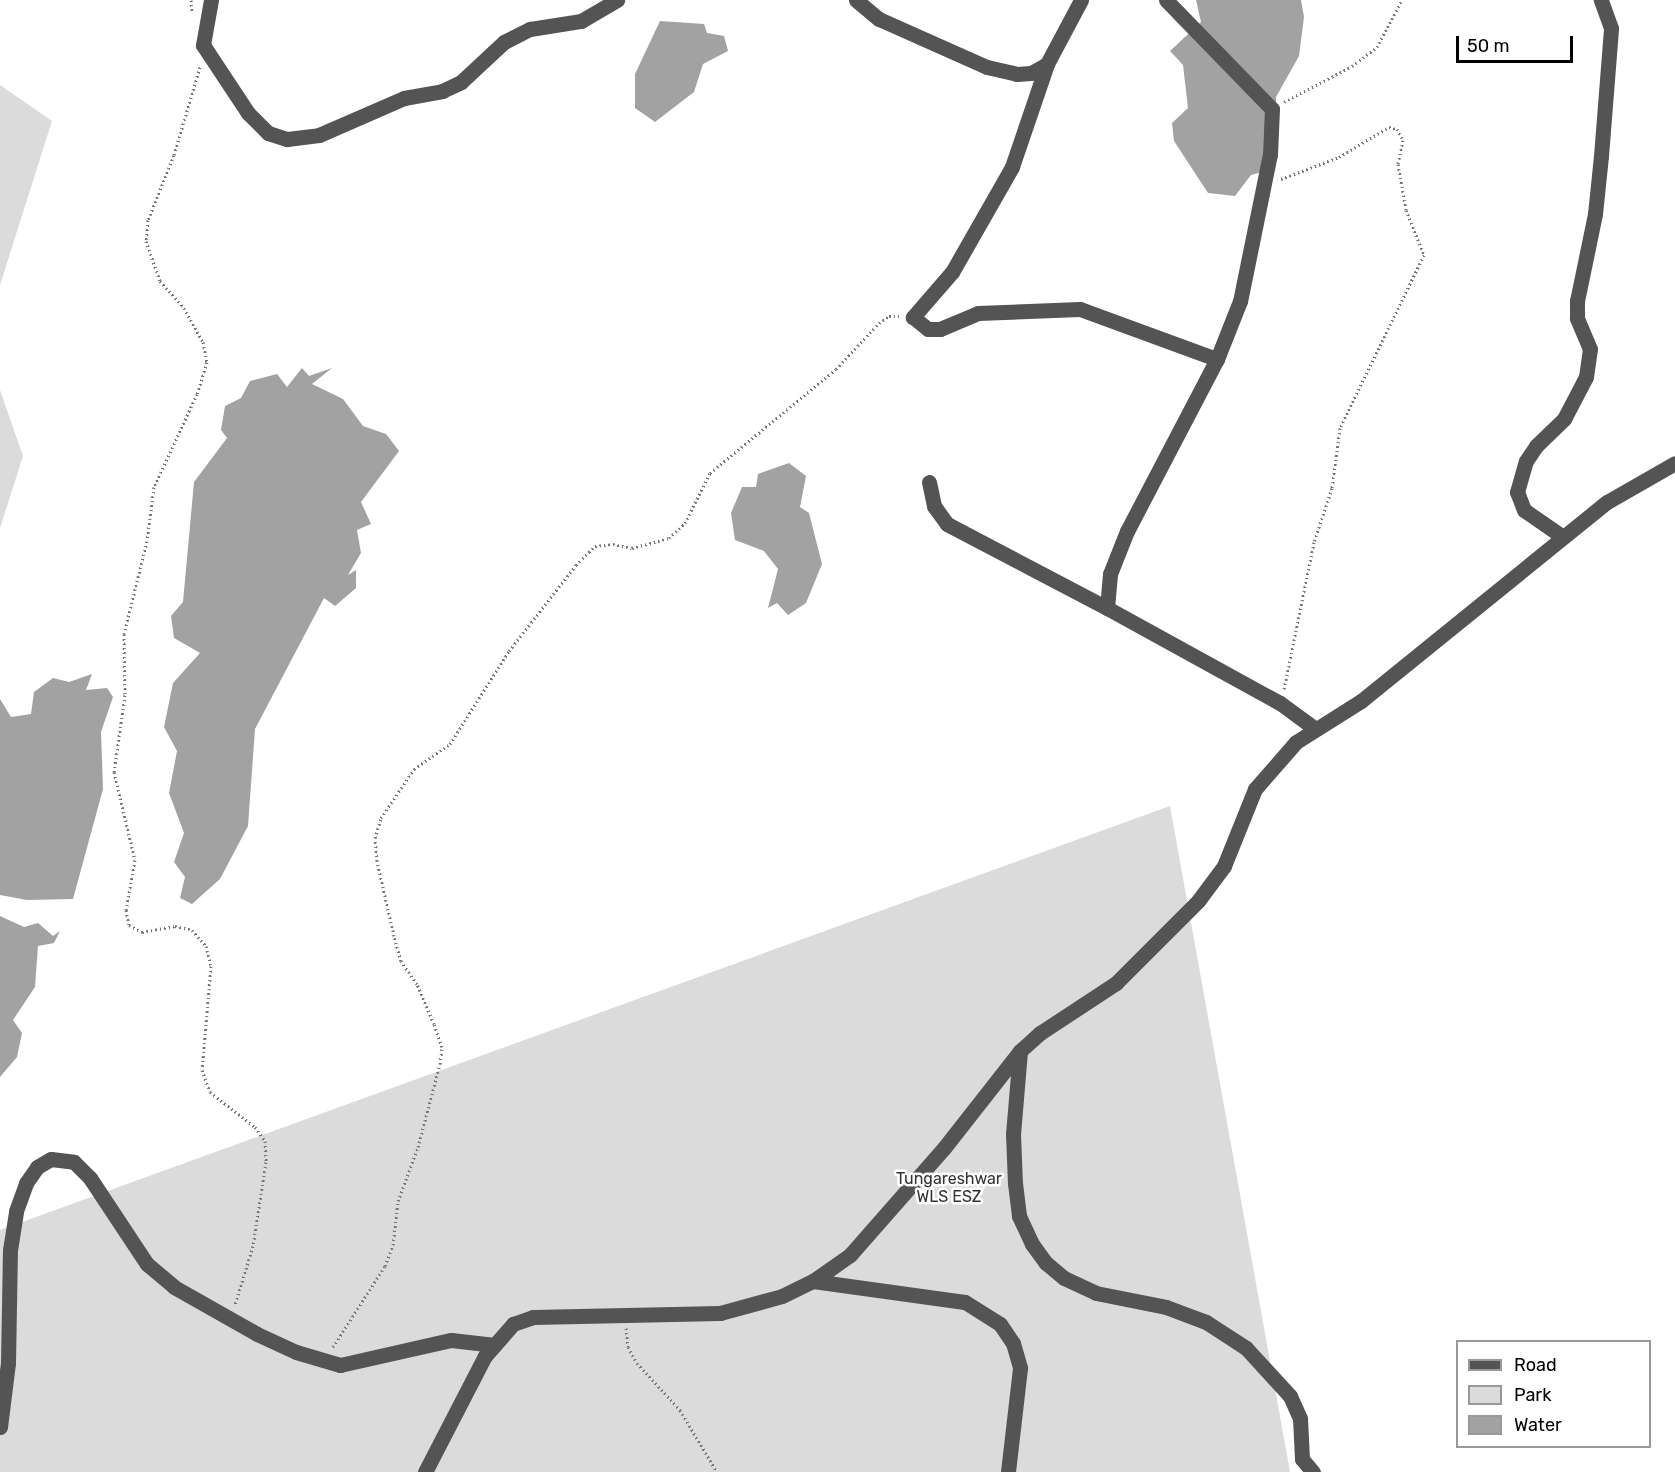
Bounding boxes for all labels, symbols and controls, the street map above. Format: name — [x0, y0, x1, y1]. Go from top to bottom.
scale bar — [1459, 24, 1576, 62]
text: 50 m — [1467, 35, 1510, 57]
park label: Tungareshwar WLS ESZ — [896, 1169, 1002, 1207]
legend — [1456, 1340, 1651, 1448]
text: Road — [1514, 1354, 1557, 1376]
text: Park — [1514, 1384, 1551, 1406]
text: Water — [1514, 1414, 1562, 1436]

